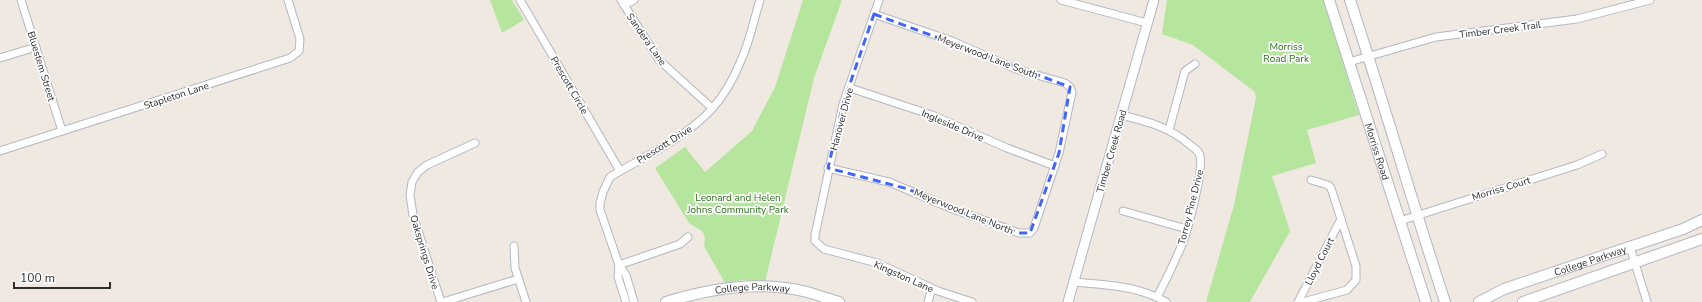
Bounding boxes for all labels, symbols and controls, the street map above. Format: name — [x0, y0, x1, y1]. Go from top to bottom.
street label: Sandera Lane — [623, 10, 670, 69]
street label: Timber Creek Trail — [1459, 18, 1542, 42]
street label: Bluestem Street — [24, 30, 58, 104]
street label: Meyerwood Lane South — [935, 31, 1040, 83]
park label: Morriss Road Park — [1263, 40, 1310, 66]
street label: Prescott Circle — [547, 54, 591, 117]
street label: Stapleton Lane — [142, 79, 211, 113]
street label: Hanover Drive — [827, 86, 857, 152]
street label: Ingleside Drive — [919, 106, 986, 145]
street label: Timber Creek Road — [1093, 108, 1131, 195]
street label: Morriss Road — [1361, 121, 1392, 182]
street label: Prescott Drive — [634, 122, 695, 167]
street label: Torrey Pine Drive — [1175, 168, 1207, 246]
street label: Morriss Court — [1470, 173, 1533, 205]
street label: Meyerwood Lane North — [912, 186, 1015, 238]
park label: Leonard and Helen Johns Community Park — [686, 191, 790, 217]
street label: Oaksprings Drive — [406, 213, 442, 291]
street label: Lloyd Court — [1302, 235, 1338, 288]
street label: College Parkway — [1552, 242, 1629, 280]
street label: Kingston Lane — [872, 258, 936, 296]
scale bar — [14, 264, 110, 290]
text: 100 m — [20, 270, 55, 286]
street label: College Parkway — [714, 280, 792, 298]

